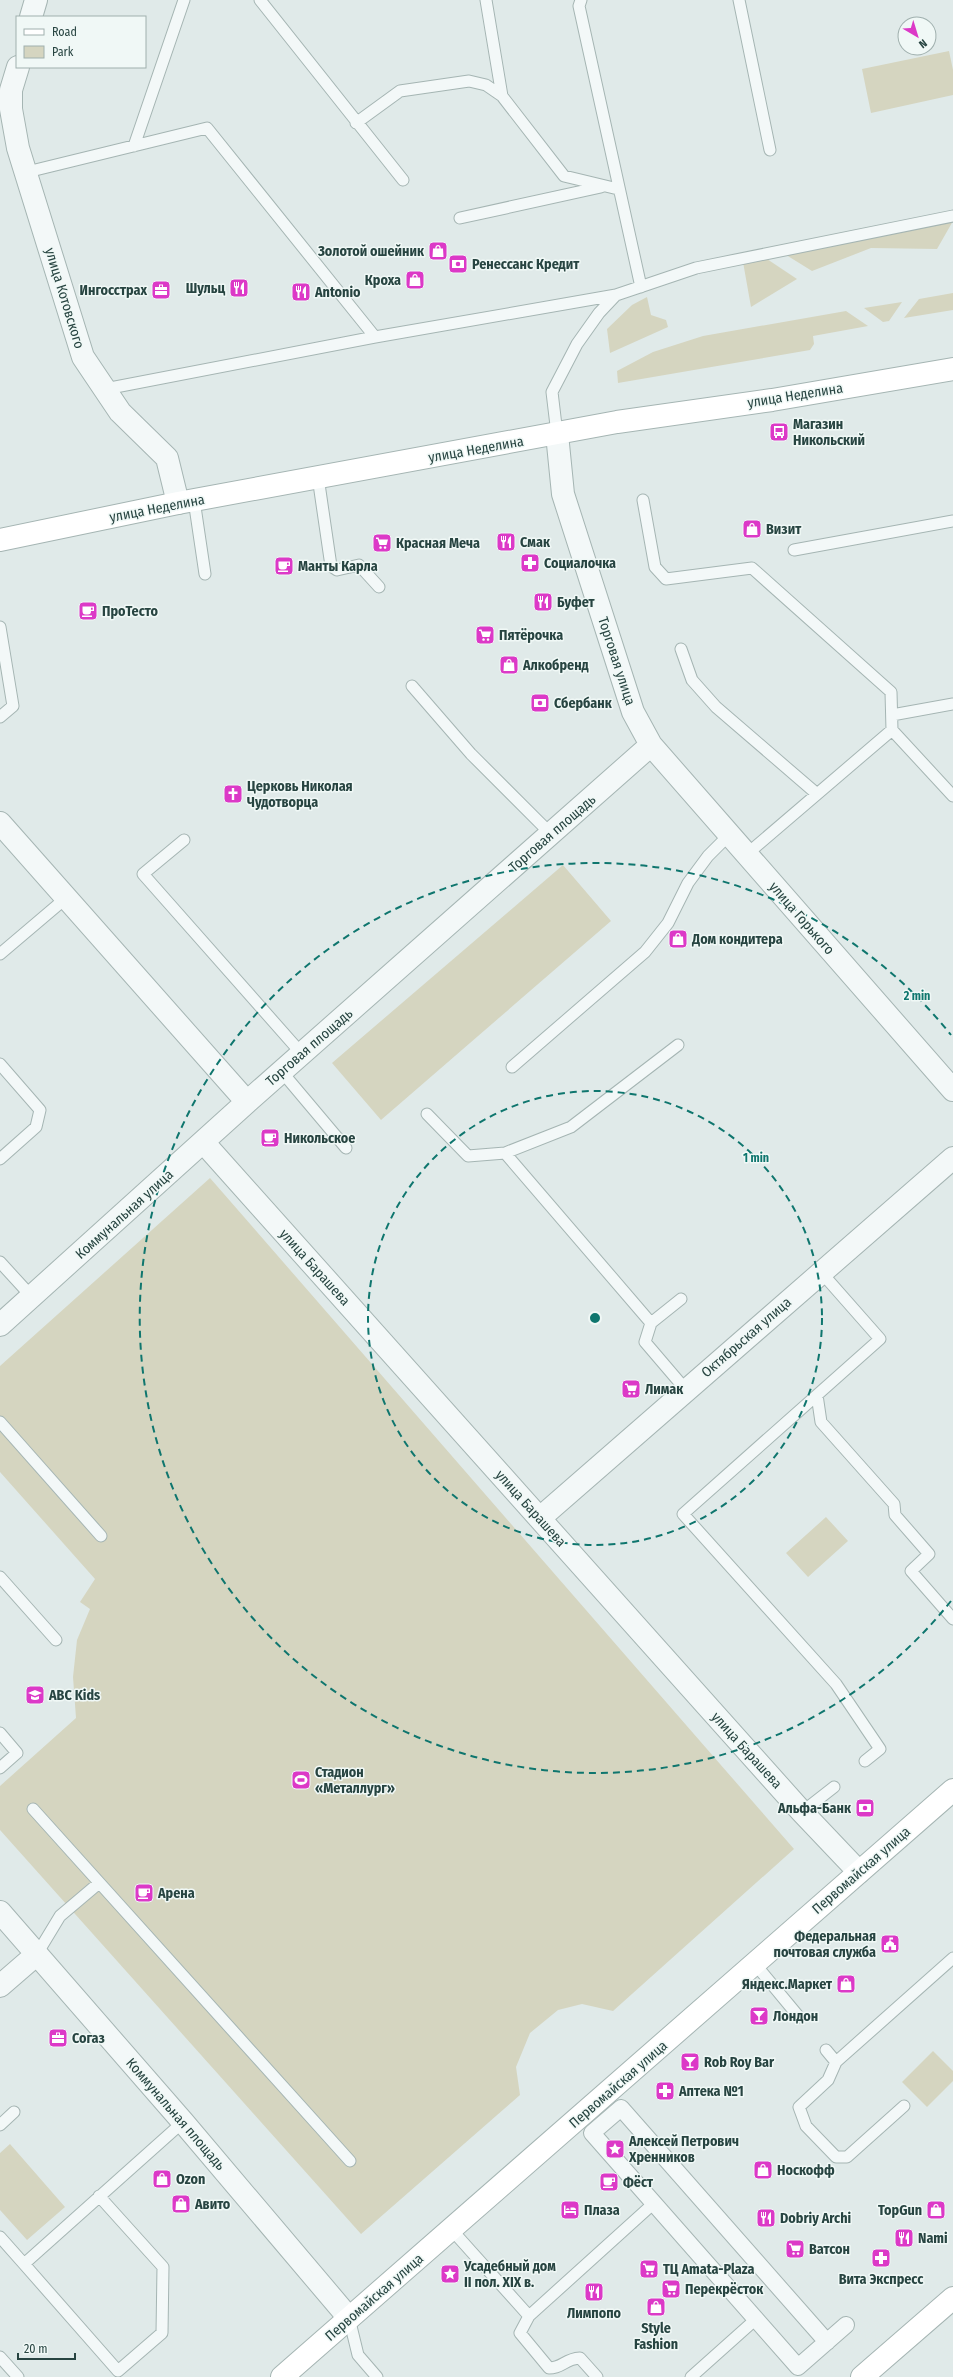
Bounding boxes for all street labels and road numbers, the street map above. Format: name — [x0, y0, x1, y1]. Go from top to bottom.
street label: улица Котовского — [41, 246, 88, 351]
street label: улица Неделина — [746, 380, 844, 411]
street label: улица Неделина — [427, 433, 525, 466]
street label: улица Неделина — [108, 491, 206, 526]
street label: Торговая улица — [594, 615, 639, 708]
street label: Торговая площадь — [505, 791, 600, 876]
street label: улица Горького — [765, 878, 838, 958]
street label: Торговая площадь — [262, 1005, 357, 1090]
street label: Коммунальная улица — [72, 1166, 177, 1263]
street label: улица Барашева — [276, 1225, 354, 1309]
street label: Октябрьская улица — [698, 1294, 795, 1381]
street label: улица Барашева — [492, 1466, 570, 1550]
street label: улица Барашева — [708, 1708, 786, 1792]
street label: Первомайская улица — [809, 1823, 914, 1918]
street label: Первомайская улица — [566, 2037, 671, 2132]
street label: Коммунальная площадь — [122, 2055, 229, 2174]
street label: Первомайская улица — [322, 2250, 427, 2345]

